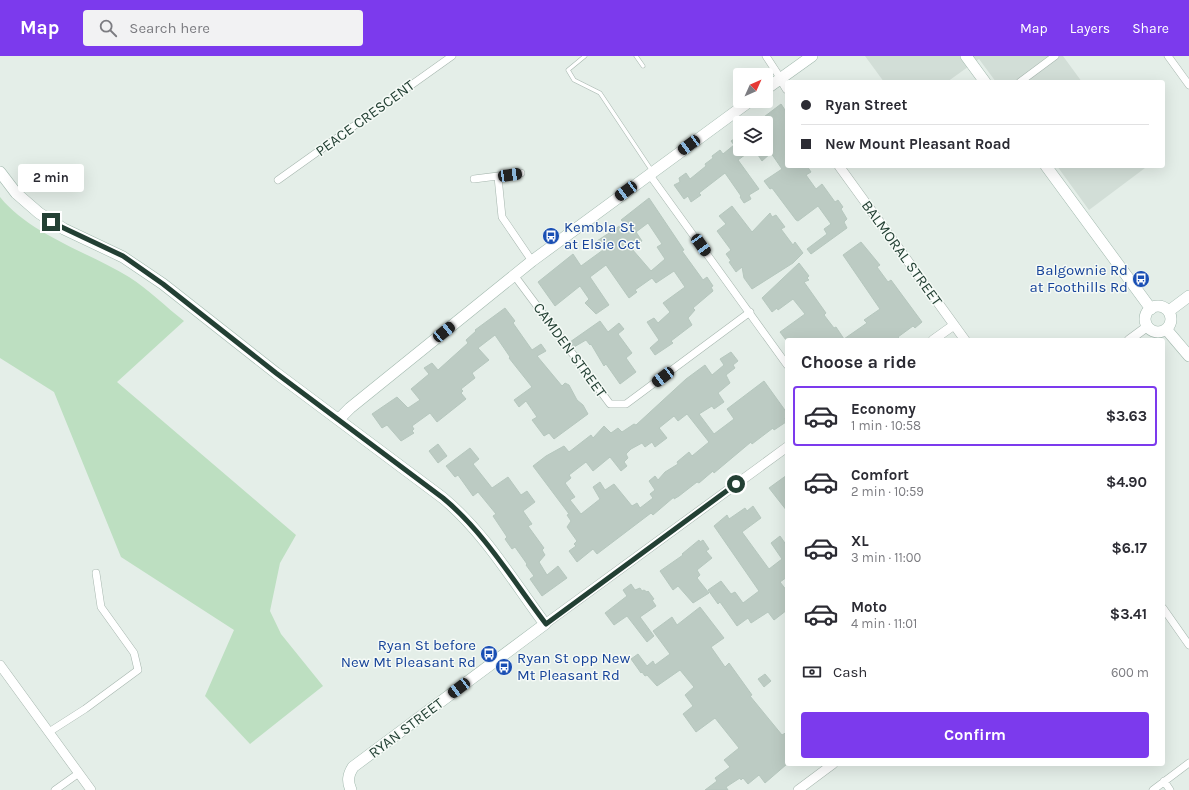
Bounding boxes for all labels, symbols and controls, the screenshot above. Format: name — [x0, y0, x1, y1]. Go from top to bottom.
search box — [83, 10, 363, 46]
text: Map — [20, 17, 59, 39]
icon: search — [97, 17, 119, 39]
text: Search here — [129, 19, 210, 37]
text: Map — [1020, 20, 1048, 37]
text: Layers — [1070, 20, 1110, 37]
text: Share — [1132, 20, 1169, 37]
north arrow — [733, 68, 773, 108]
map controls — [733, 68, 773, 156]
street label: PEACE CRESCENT — [312, 76, 418, 160]
text: Ryan Street — [825, 96, 907, 114]
button: layers — [733, 116, 773, 156]
car — [676, 133, 702, 157]
text: New Mount Pleasant Road — [825, 135, 1011, 153]
callout: 2 min — [18, 164, 84, 192]
car — [497, 167, 523, 183]
text: 2 min — [33, 170, 69, 185]
car — [613, 179, 639, 203]
street label: BALMORAL STREET — [858, 197, 947, 310]
route end — [42, 213, 60, 231]
place label: Kembla St at Elsie Cct — [564, 218, 641, 253]
bus stop icon: Kembla St at Elsie Cct — [541, 226, 561, 246]
car — [689, 232, 713, 258]
place label: Balgownie Rd at Foothills Rd — [1030, 261, 1128, 296]
bus stop icon: Balgownie Rd at Foothills Rd — [1131, 269, 1151, 289]
street label: CAMDEN STREET — [530, 299, 611, 401]
car — [431, 320, 457, 344]
text: Choose a ride — [801, 351, 916, 373]
car — [650, 365, 676, 389]
icon: car — [803, 398, 839, 434]
text: Economy — [851, 400, 916, 418]
text: $3.63 — [1106, 407, 1147, 425]
text: 1 min · 10:58 — [851, 418, 921, 433]
icon: car — [803, 464, 839, 500]
text: Comfort — [851, 466, 909, 484]
text: $4.90 — [1106, 473, 1147, 491]
route start — [727, 475, 745, 493]
text: 2 min · 10:59 — [851, 484, 924, 499]
icon: car — [803, 530, 839, 566]
text: XL — [851, 532, 869, 550]
text: $6.17 — [1112, 539, 1147, 557]
text: 3 min · 11:00 — [851, 550, 921, 565]
icon: car — [803, 596, 839, 632]
text: Moto — [851, 598, 887, 616]
text: $3.41 — [1110, 605, 1147, 623]
text: 4 min · 11:01 — [851, 616, 917, 631]
place label: Ryan St before New Mt Pleasant Rd — [341, 636, 476, 671]
bus stop icon: Ryan St before New Mt Pleasant Rd — [479, 644, 499, 664]
place label: Ryan St opp New Mt Pleasant Rd — [517, 649, 631, 684]
bus stop icon: Ryan St opp New Mt Pleasant Rd — [494, 657, 514, 677]
icon: cash — [801, 661, 823, 683]
text: Cash — [833, 663, 867, 681]
text: 600 m — [1111, 665, 1149, 680]
car — [446, 676, 472, 700]
street label: RYAN STREET — [365, 694, 447, 762]
button: Confirm — [801, 712, 1149, 758]

